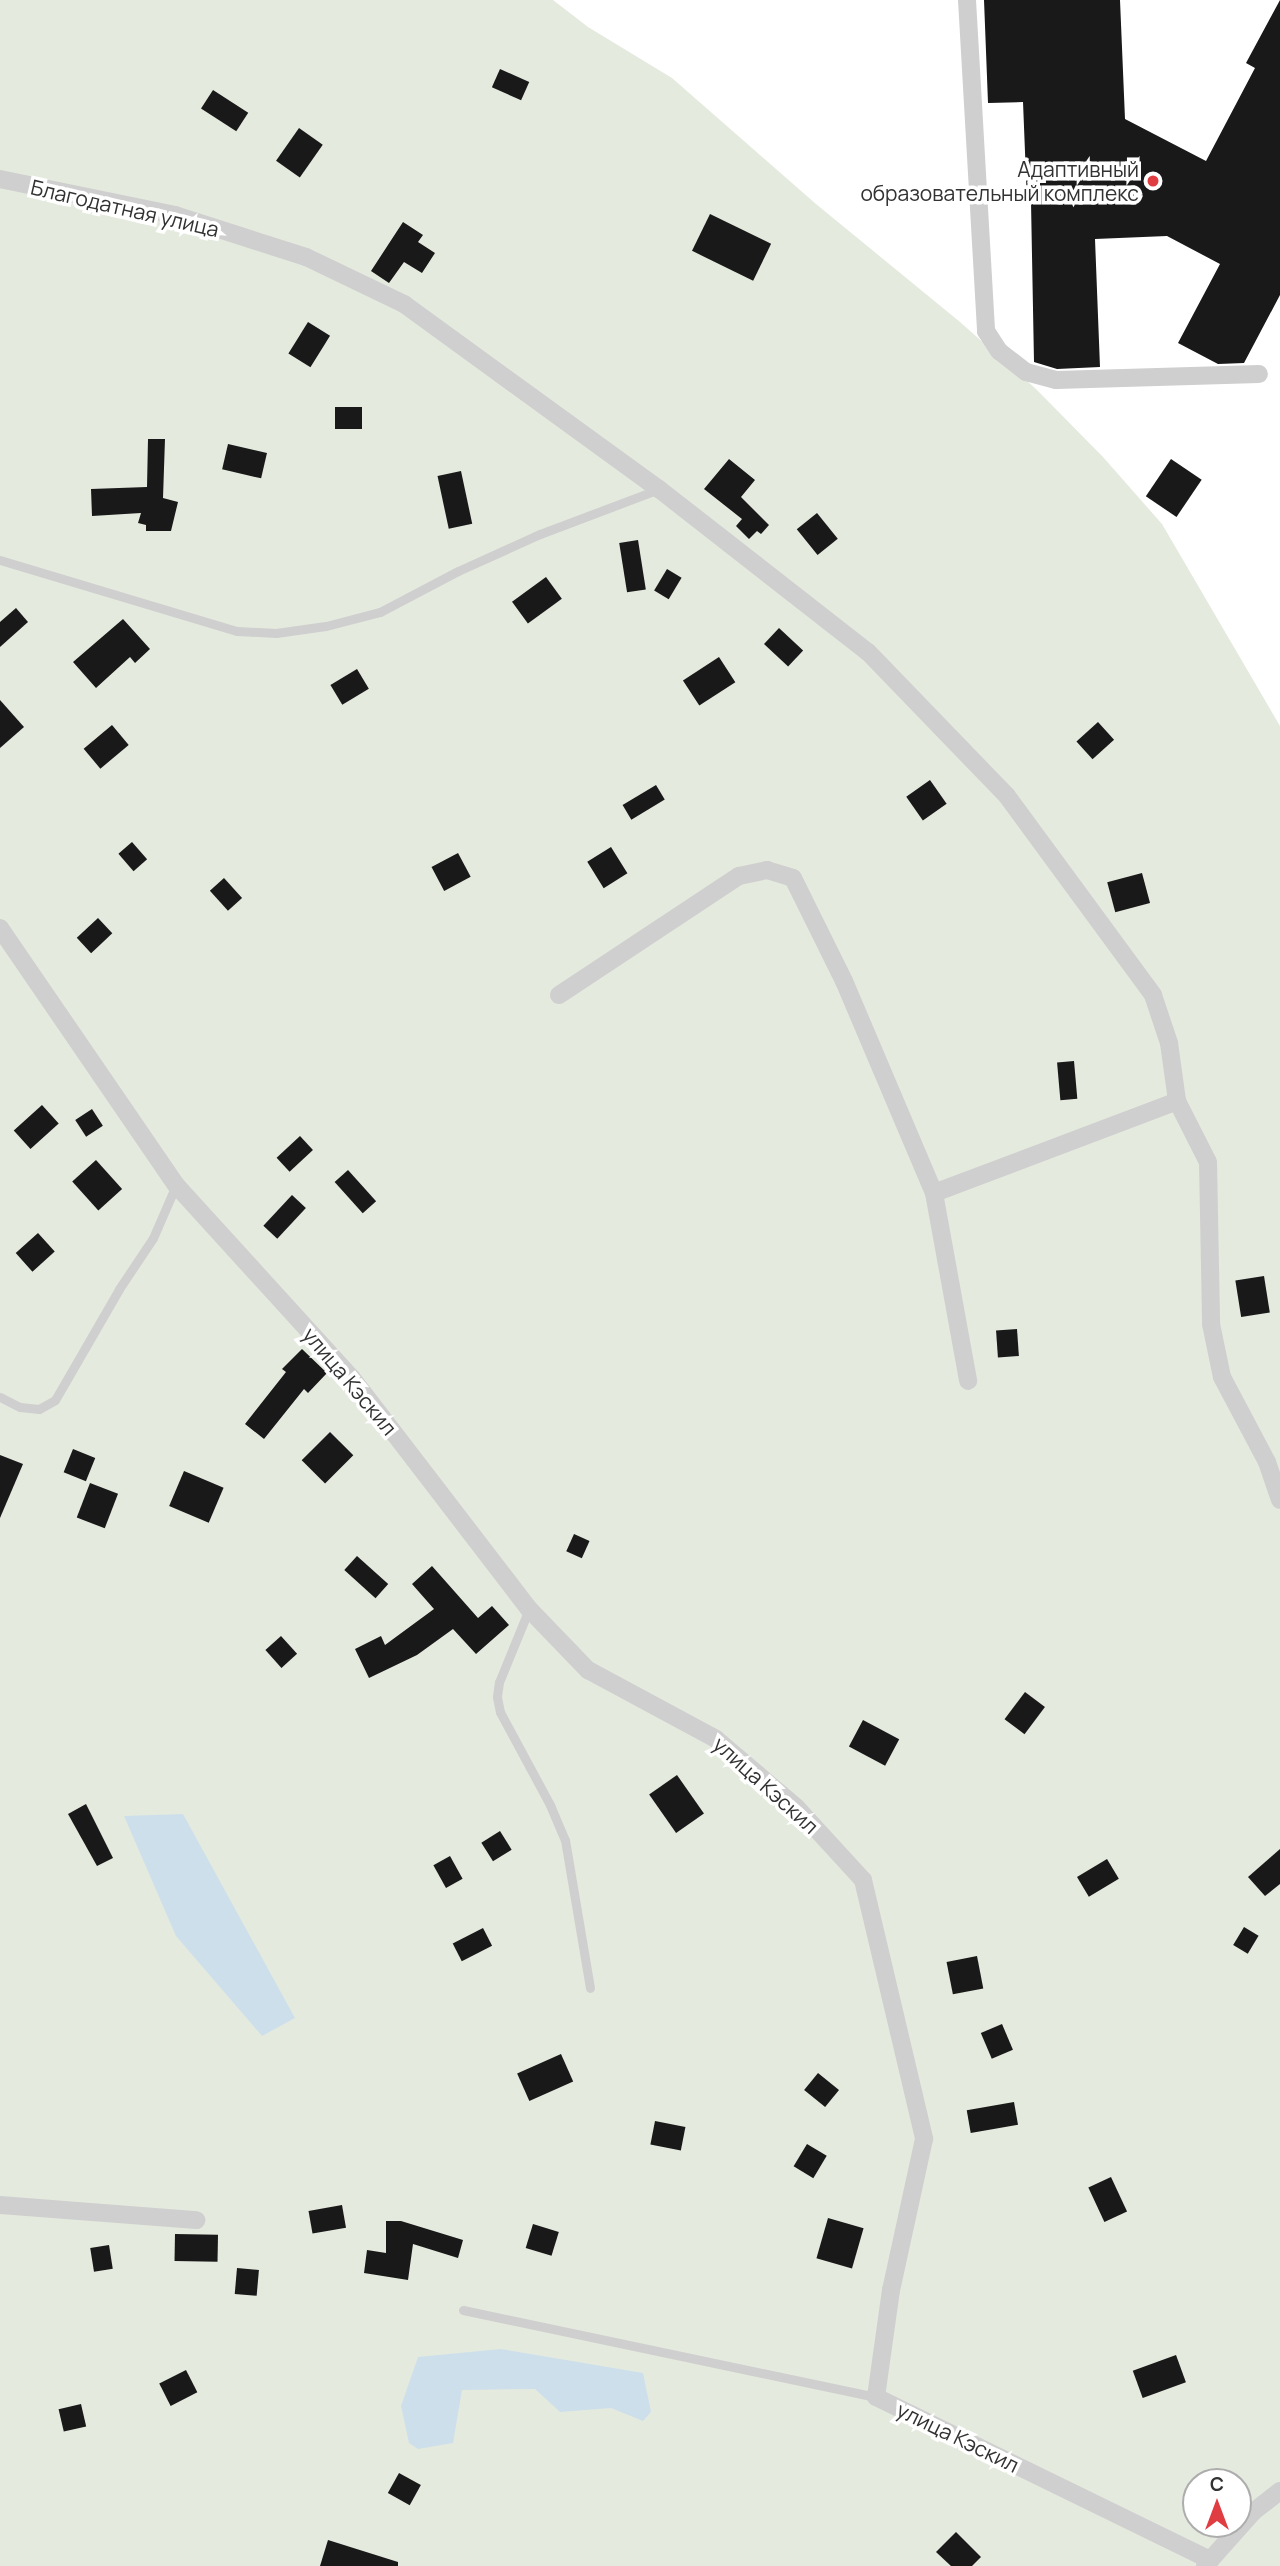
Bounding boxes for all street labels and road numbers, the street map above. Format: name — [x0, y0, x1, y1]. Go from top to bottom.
street label: Благодатная улица — [28, 174, 222, 242]
street label: улица Кэскил — [298, 1322, 402, 1440]
street label: улица Кэскил — [708, 1731, 824, 1839]
street label: улица Кэскил — [893, 2397, 1023, 2477]

